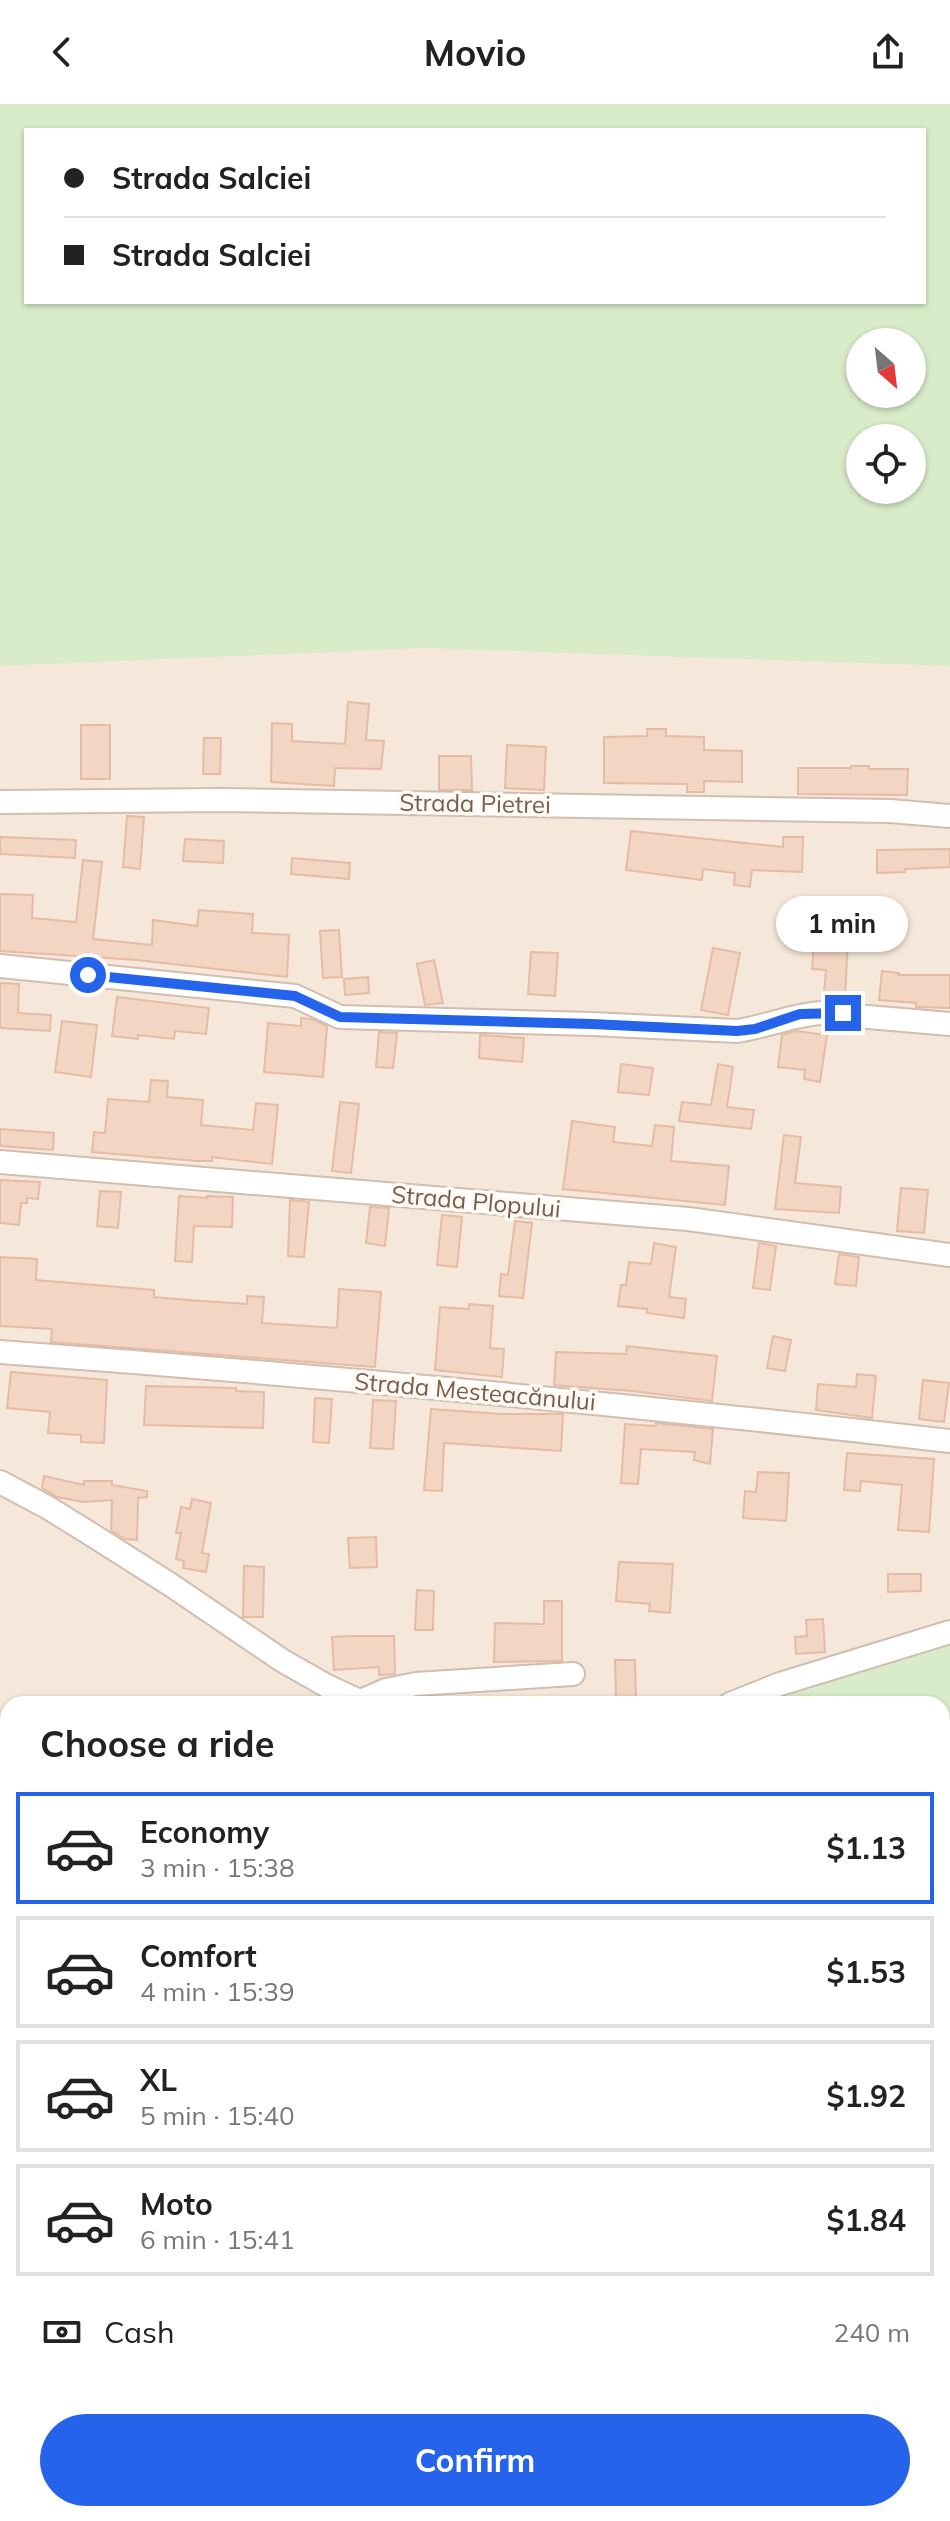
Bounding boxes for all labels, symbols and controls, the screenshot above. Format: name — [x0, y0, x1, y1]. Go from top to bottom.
icon: back — [40, 30, 84, 74]
text: Movio — [424, 30, 526, 75]
icon: share — [866, 30, 910, 74]
text: Strada Salciei — [112, 159, 311, 197]
text: Strada Salciei — [112, 236, 311, 274]
north arrow — [846, 328, 926, 408]
map controls — [846, 328, 926, 504]
button: locate — [846, 424, 926, 504]
street label: Strada Pietrei — [399, 787, 551, 819]
callout: 1 min — [777, 897, 909, 953]
text: 1 min — [808, 907, 876, 940]
route start — [70, 957, 106, 993]
route end — [825, 995, 861, 1031]
street label: Strada Plopului — [390, 1179, 562, 1223]
street label: Strada Mesteacănului — [353, 1366, 597, 1416]
text: Choose a ride — [40, 1721, 274, 1766]
icon: car — [44, 1812, 116, 1884]
text: Economy — [140, 1813, 269, 1851]
text: $1.13 — [827, 1829, 906, 1867]
text: 3 min · 15:38 — [140, 1851, 295, 1884]
icon: car — [44, 1936, 116, 2008]
text: Comfort — [140, 1937, 257, 1975]
text: $1.53 — [827, 1953, 906, 1991]
text: 4 min · 15:39 — [140, 1975, 295, 2008]
icon: car — [44, 2060, 116, 2132]
text: XL — [140, 2061, 177, 2099]
text: $1.92 — [827, 2077, 906, 2115]
text: 5 min · 15:40 — [140, 2099, 295, 2132]
icon: car — [44, 2184, 116, 2256]
text: Moto — [140, 2185, 213, 2223]
text: $1.84 — [827, 2201, 906, 2239]
text: 6 min · 15:41 — [140, 2223, 295, 2256]
icon: cash — [40, 2310, 84, 2354]
text: Cash — [104, 2313, 175, 2351]
text: 240 m — [834, 2316, 910, 2349]
button: Confirm — [40, 2414, 910, 2506]

